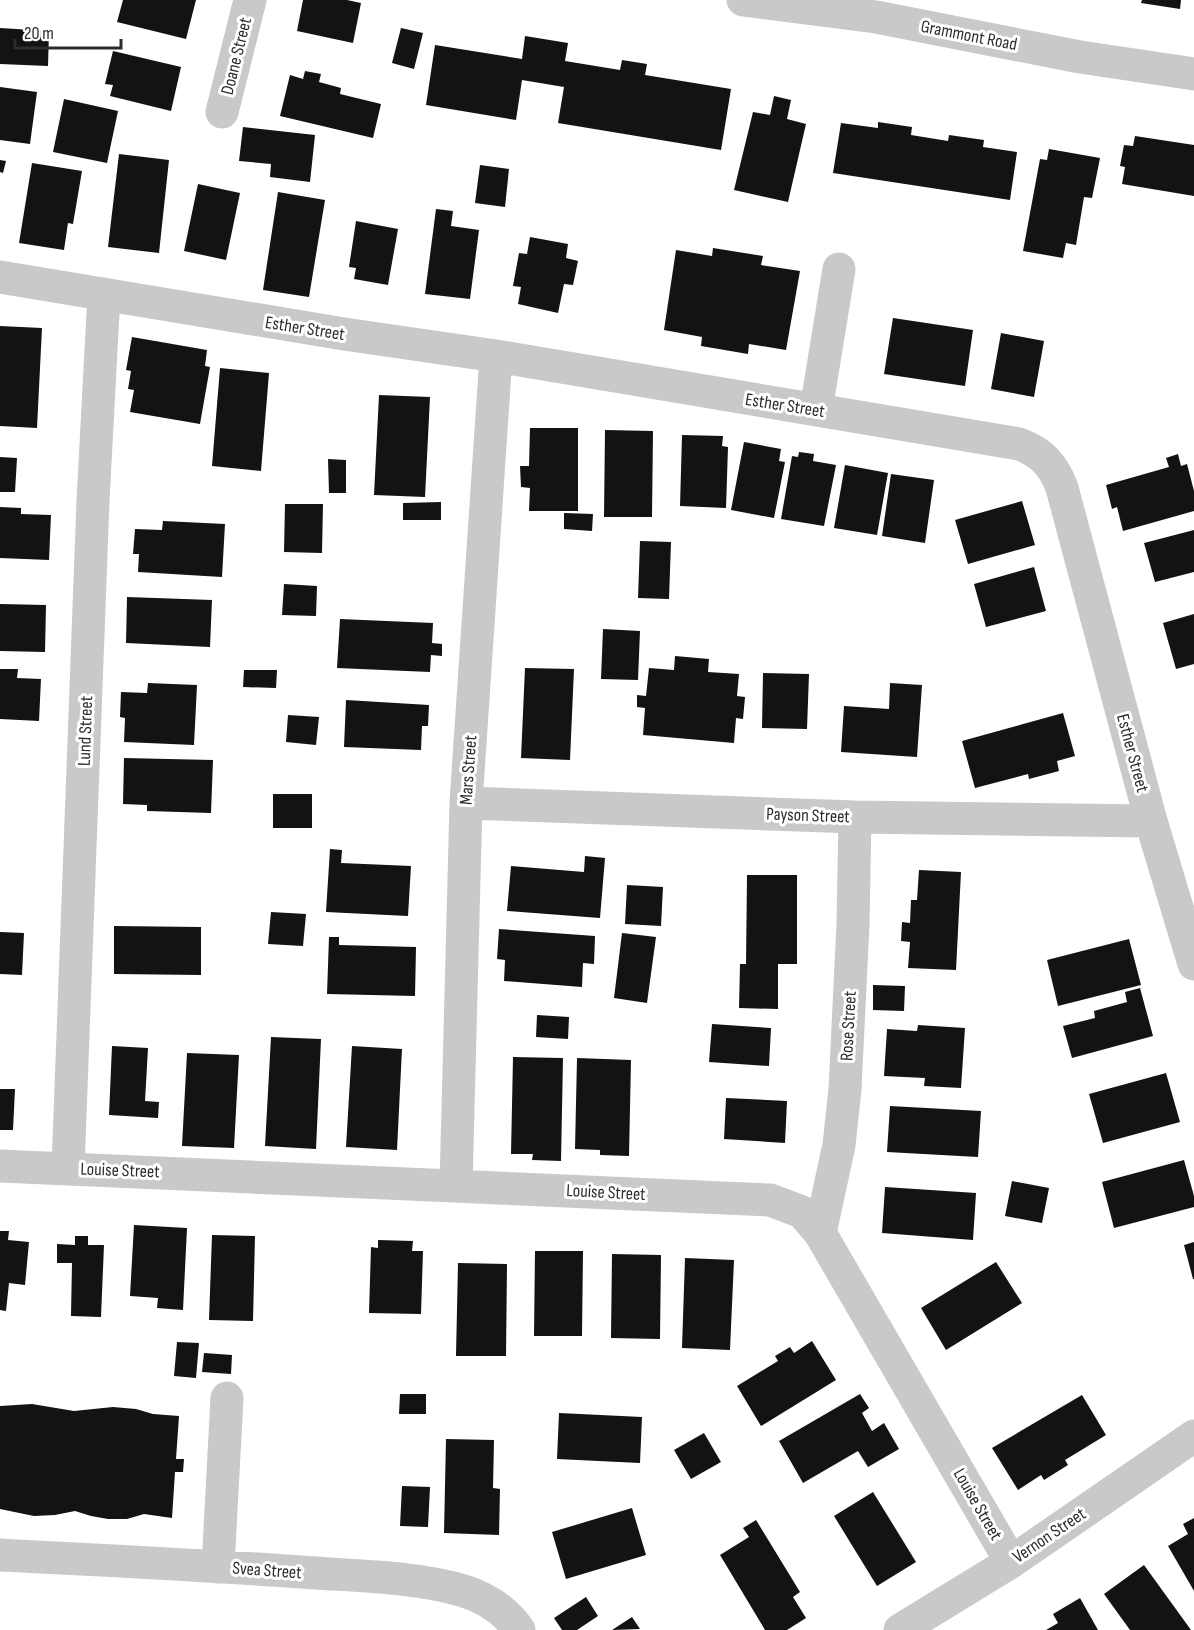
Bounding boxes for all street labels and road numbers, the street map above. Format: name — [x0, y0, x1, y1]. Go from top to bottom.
street label: Doane Street — [217, 15, 256, 97]
street label: Grammont Road — [919, 16, 1019, 55]
street label: Esther Street — [264, 312, 347, 345]
street label: Esther Street — [744, 389, 827, 422]
street label: Lund Street — [74, 695, 97, 766]
street label: Esther Street — [1112, 712, 1153, 795]
street label: Mars Street — [456, 734, 481, 806]
street label: Payson Street — [766, 804, 851, 827]
street label: Rose Street — [836, 990, 861, 1062]
street label: Louise Street — [80, 1159, 161, 1182]
street label: Louise Street — [566, 1180, 647, 1205]
street label: Louise Street — [949, 1465, 1007, 1544]
street label: Vernon Street — [1009, 1503, 1090, 1568]
street label: Svea Street — [232, 1558, 303, 1583]

